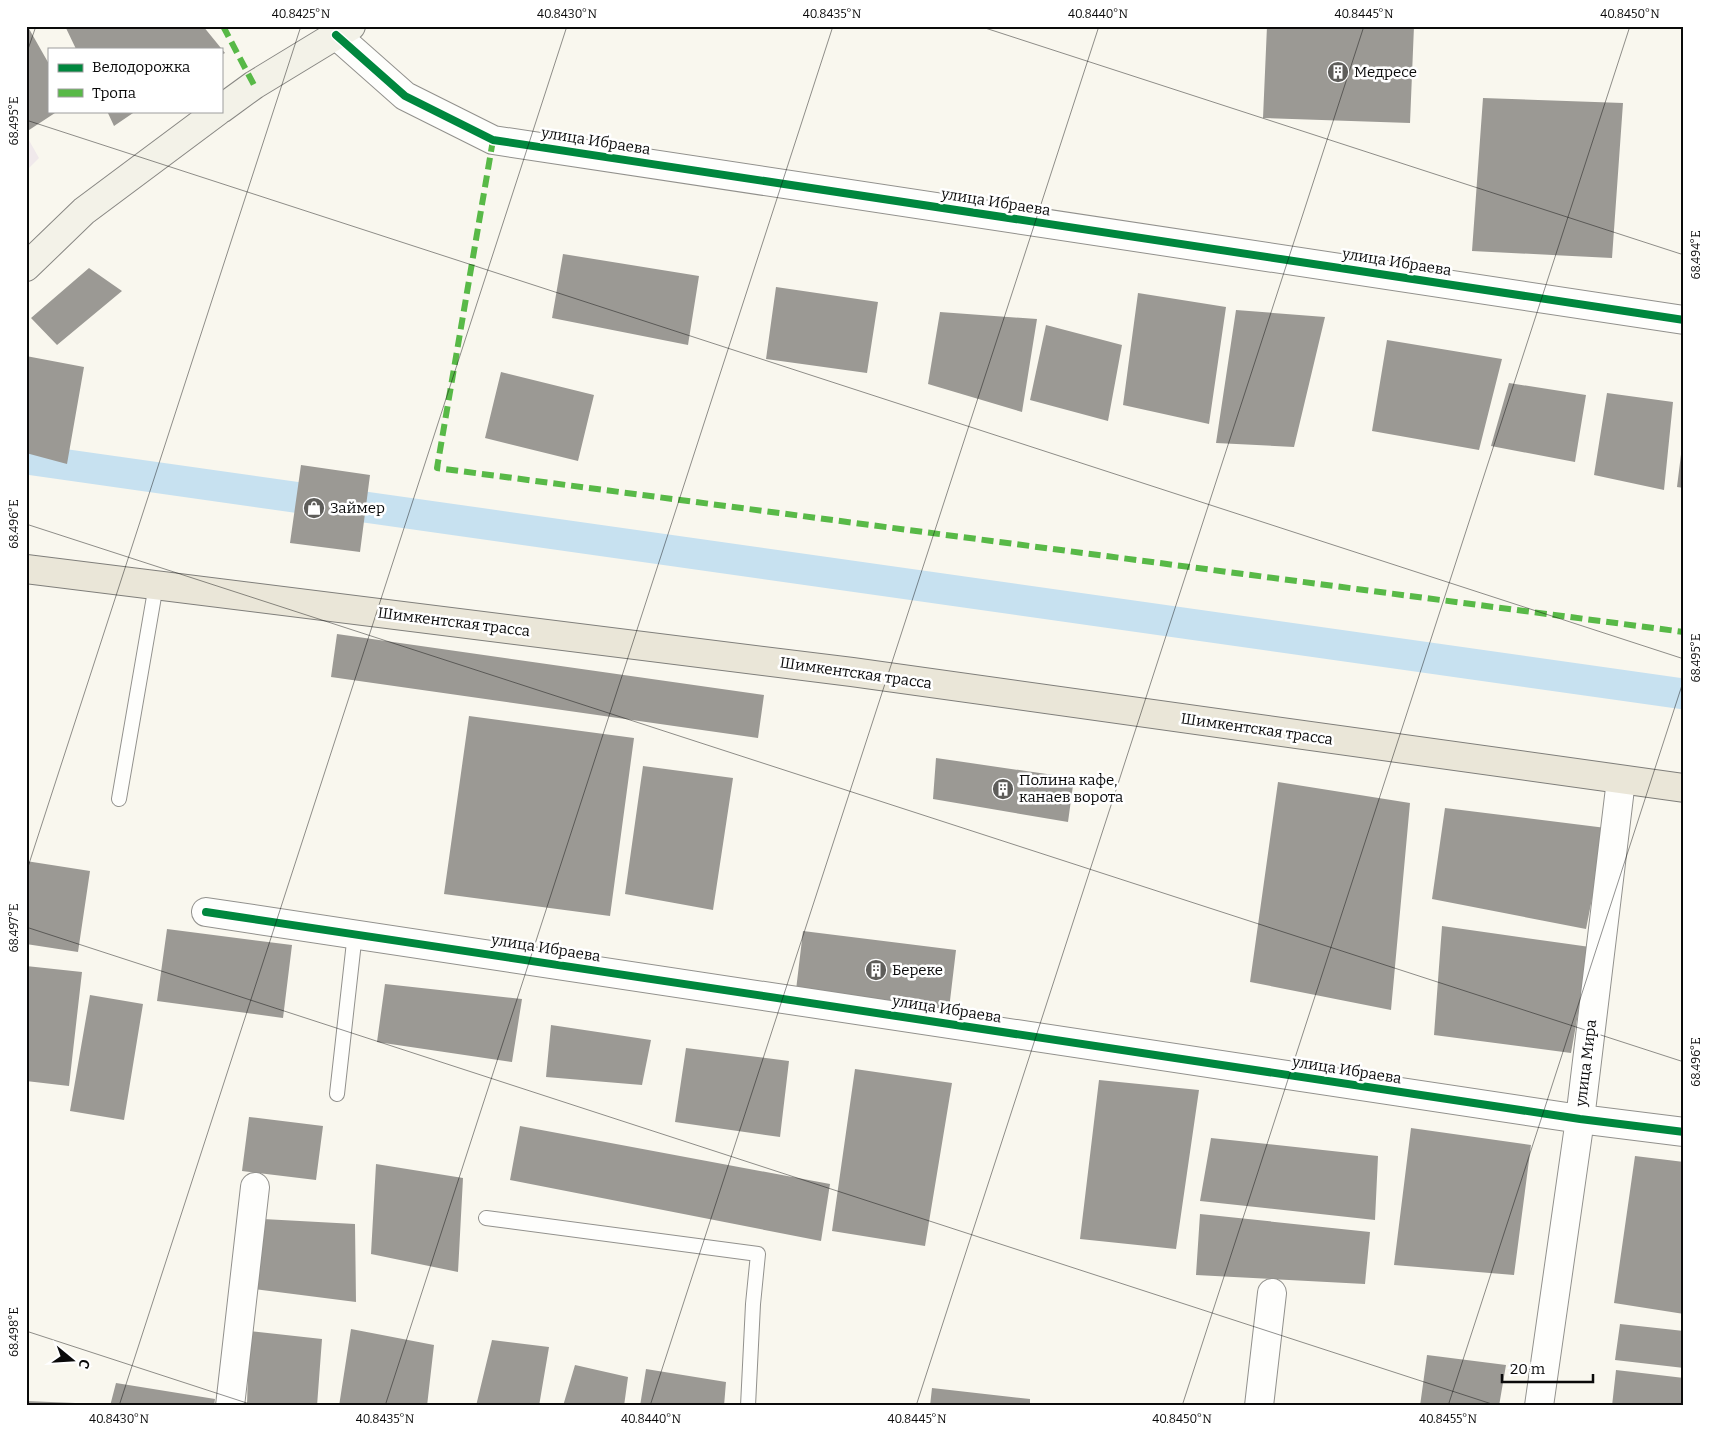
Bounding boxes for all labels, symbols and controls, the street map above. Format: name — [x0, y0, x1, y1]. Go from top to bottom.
text: 40.8425°N — [272, 7, 331, 21]
text: 40.8430°N — [537, 7, 597, 21]
text: 40.8435°N — [803, 7, 862, 21]
text: 40.8440°N — [1068, 7, 1129, 21]
text: 40.8445°N — [1335, 7, 1394, 21]
text: 40.8450°N — [1600, 7, 1660, 21]
legend — [48, 48, 222, 112]
text: Велодорожка — [92, 58, 190, 76]
building icon: Медресе — [1326, 60, 1350, 84]
place label: Медресе — [1354, 63, 1417, 81]
text: Тропа — [92, 84, 136, 102]
text: 68.495°E — [7, 97, 21, 145]
street label: улица Ибраева — [539, 123, 652, 159]
street label: улица Ибраева — [939, 184, 1052, 220]
text: 68.494°E — [1689, 230, 1703, 280]
street label: улица Ибраева — [1340, 244, 1453, 280]
shop icon: Займер — [302, 496, 326, 520]
text: 68.496°E — [7, 499, 21, 549]
place label: Займер — [330, 499, 385, 517]
street label: Шимкентская трасса — [377, 604, 531, 640]
text: 68.495°E — [1689, 634, 1703, 682]
street label: Шимкентская трасса — [779, 653, 933, 693]
street label: Шимкентская трасса — [1180, 709, 1334, 749]
place label: Полина кафе, канаев ворота — [1019, 771, 1123, 806]
building icon: Полина кафе, канаев ворота — [991, 777, 1015, 801]
text: 68.497°E — [7, 904, 21, 952]
street label: улица Ибраева — [489, 930, 602, 966]
building icon: Береке — [864, 958, 888, 982]
place label: Береке — [892, 961, 943, 979]
street label: улица Ибраева — [890, 991, 1003, 1027]
street label: улица Мира — [1572, 1018, 1600, 1109]
text: 68.496°E — [1689, 1037, 1703, 1087]
street label: улица Ибраева — [1290, 1052, 1403, 1088]
text: 68.498°E — [7, 1307, 21, 1357]
north arrow — [48, 1334, 98, 1384]
scale bar — [1502, 1352, 1594, 1384]
text: С — [74, 1357, 93, 1371]
text: 20 m — [1510, 1360, 1546, 1378]
text: 40.8430°N — [89, 1412, 149, 1426]
text: 40.8435°N — [356, 1412, 415, 1426]
text: 40.8440°N — [621, 1412, 682, 1426]
text: 40.8445°N — [888, 1412, 947, 1426]
text: 40.8450°N — [1152, 1412, 1212, 1426]
text: 40.8455°N — [1419, 1412, 1478, 1426]

